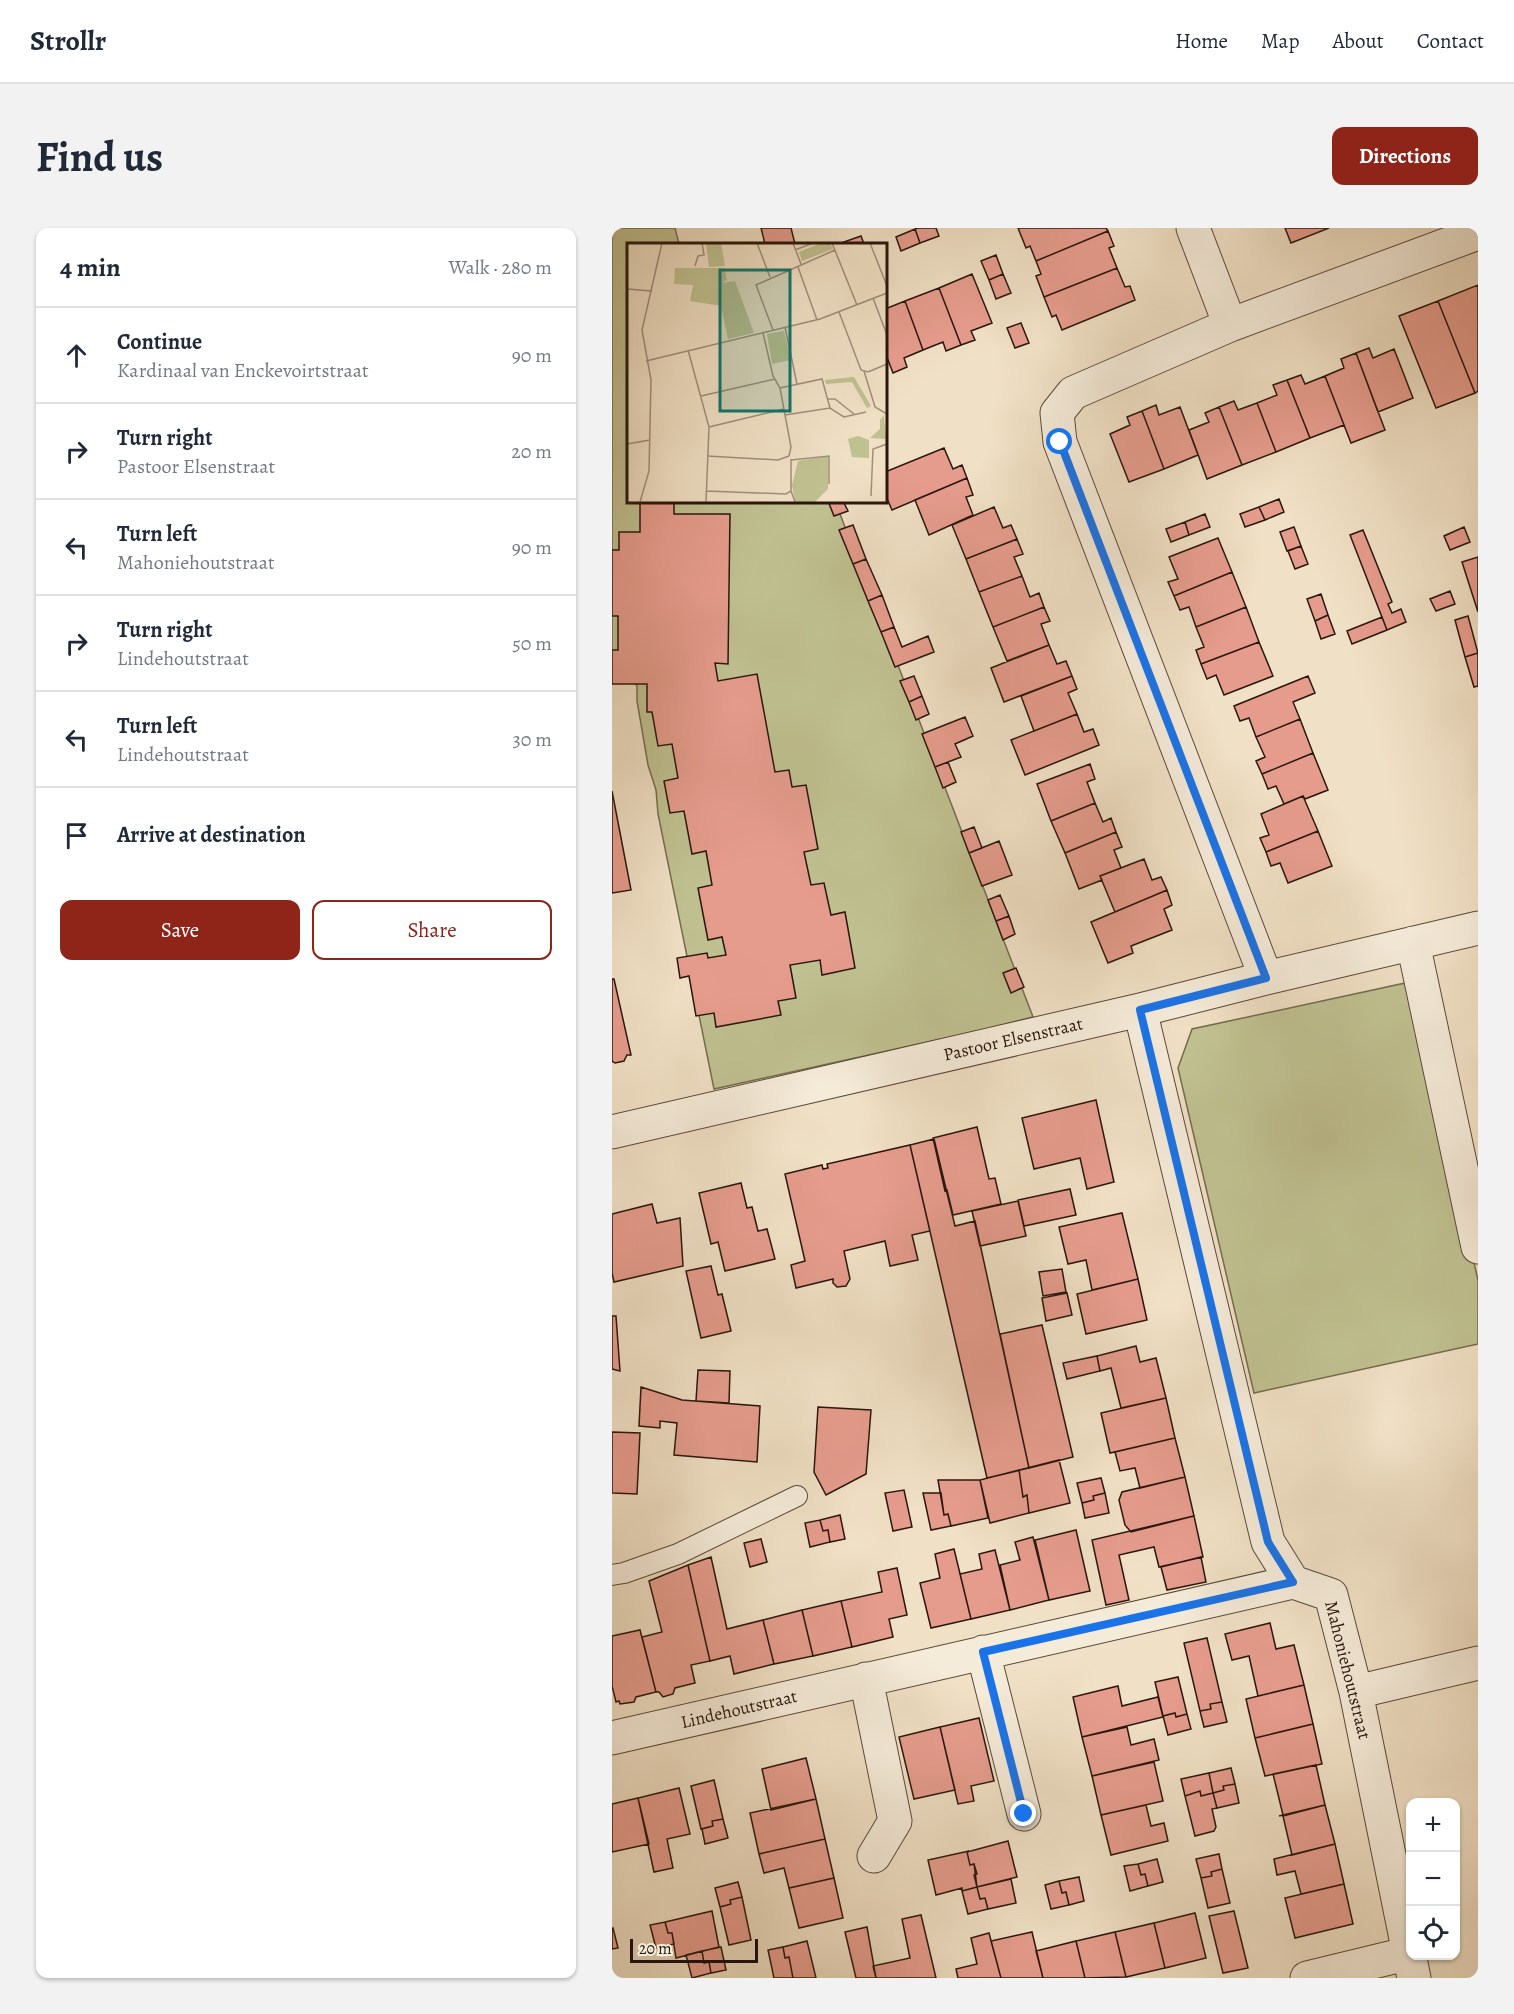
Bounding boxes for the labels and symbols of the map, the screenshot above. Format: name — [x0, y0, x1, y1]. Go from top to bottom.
inset map — [627, 243, 886, 502]
route start — [1046, 428, 1072, 454]
street label: Pastoor Elsenstraat — [941, 1011, 1085, 1067]
street label: Mahoniehoutstraat — [1319, 1598, 1377, 1742]
street label: Lindehoutstraat — [678, 1684, 800, 1734]
route end — [1010, 1800, 1036, 1826]
scale bar — [630, 1936, 758, 1964]

